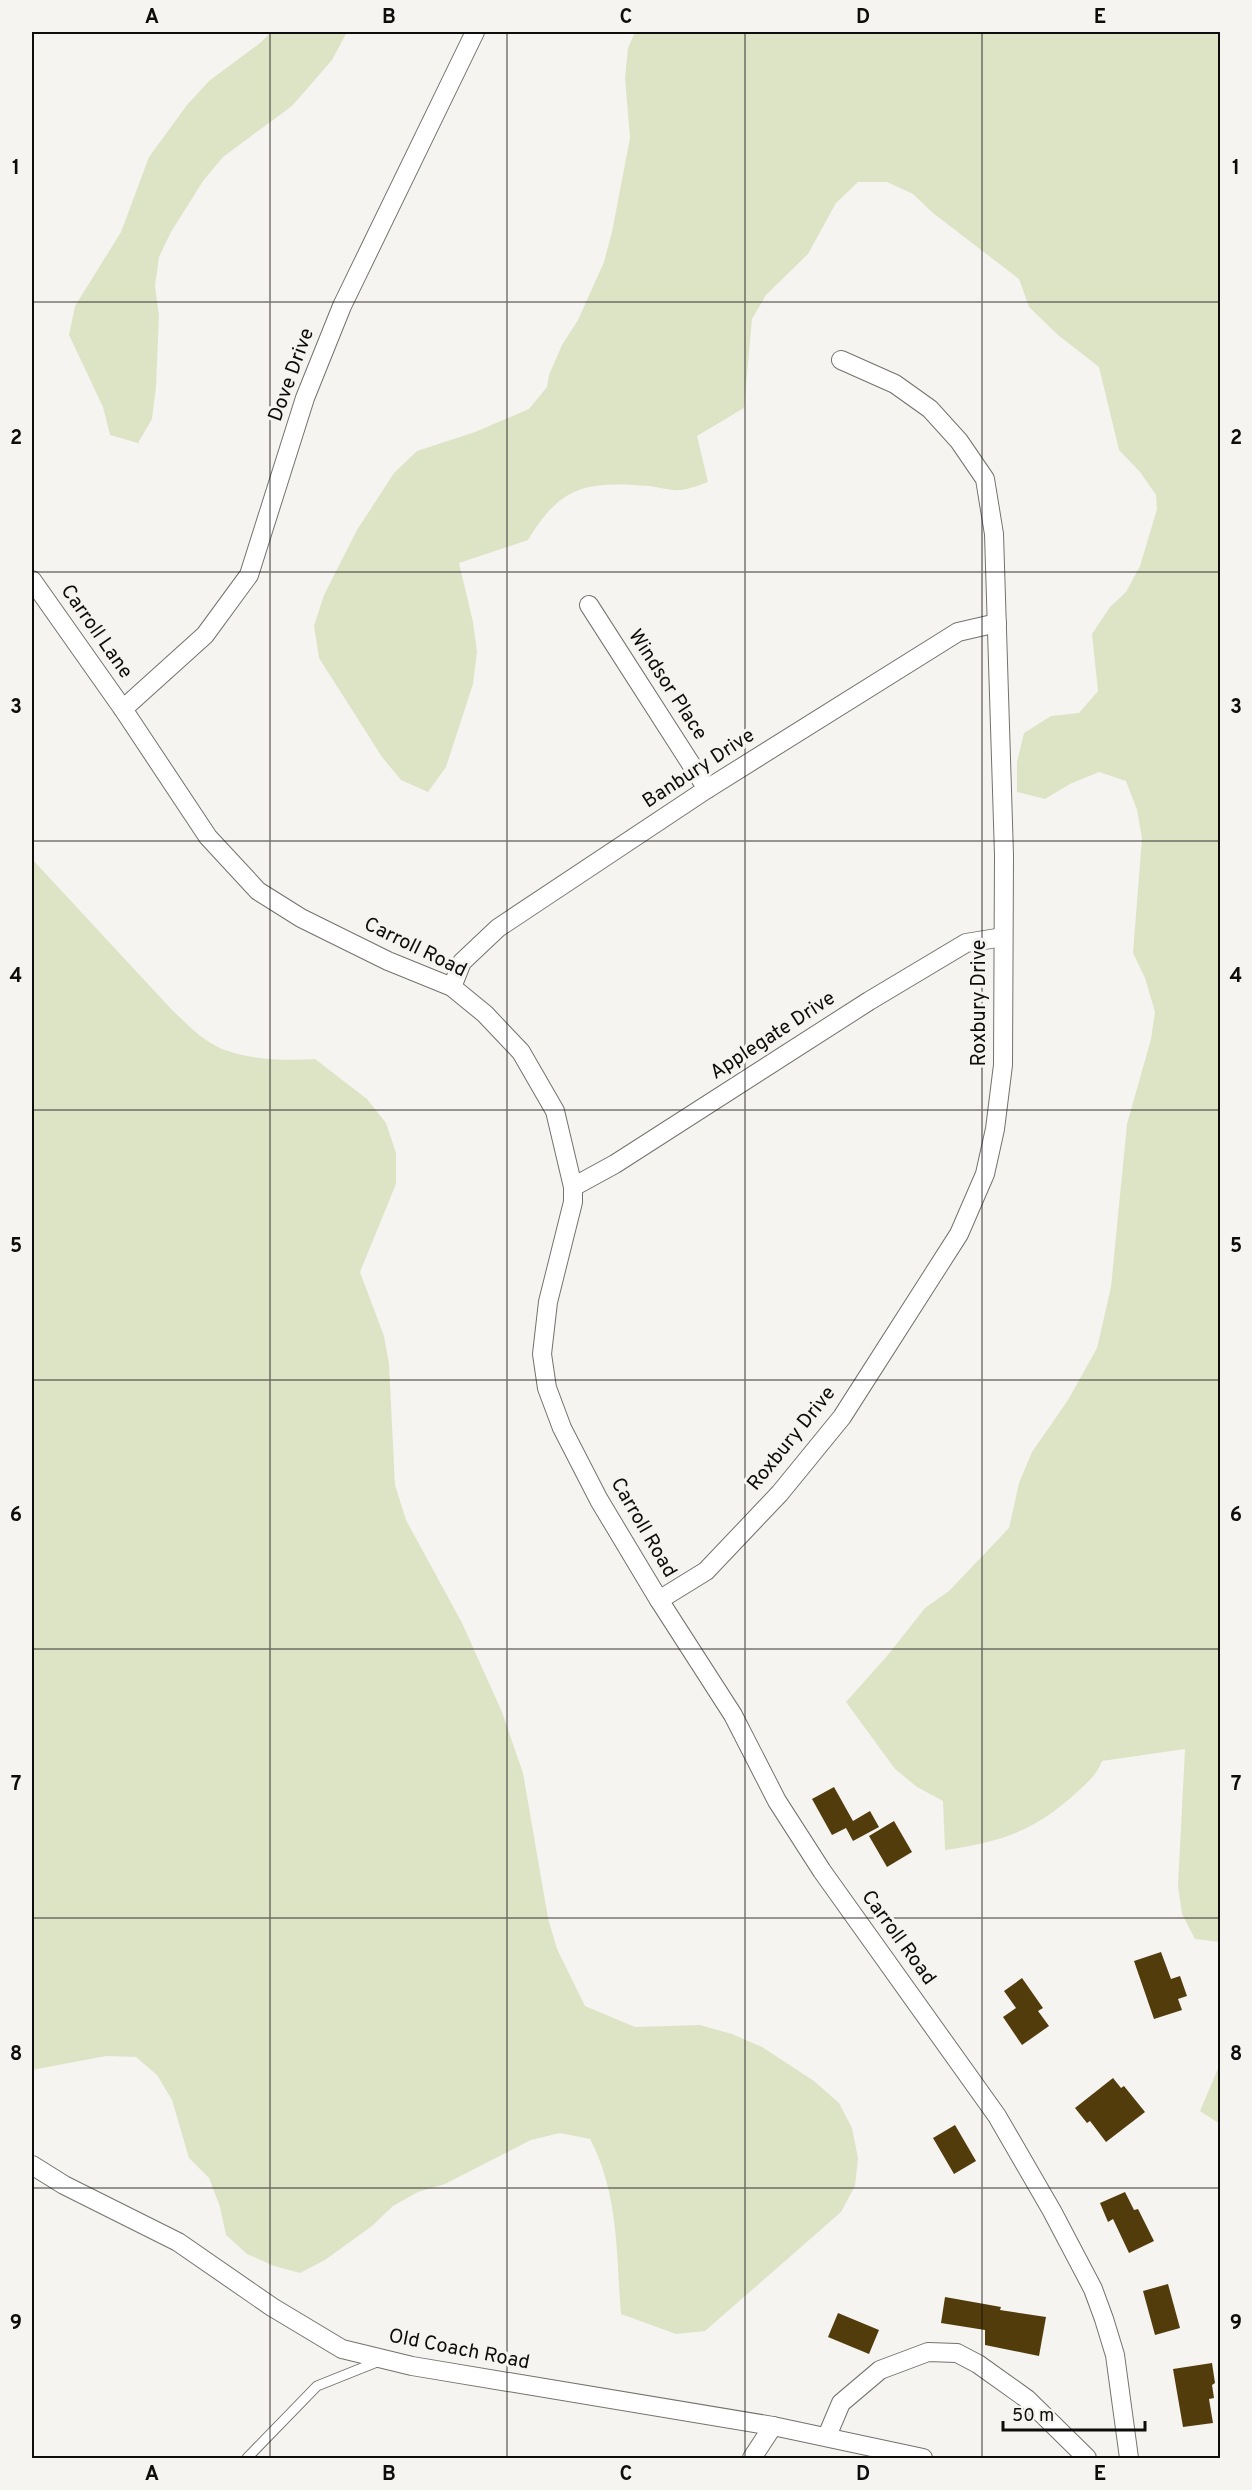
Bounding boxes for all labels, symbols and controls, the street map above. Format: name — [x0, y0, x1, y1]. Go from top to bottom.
text: A — [145, 5, 159, 31]
text: B — [382, 5, 396, 31]
text: C — [620, 5, 632, 31]
text: D — [856, 5, 870, 31]
text: E — [1094, 5, 1106, 31]
text: 1 — [12, 156, 20, 182]
text: 1 — [1232, 156, 1240, 182]
street label: Dove Drive — [263, 325, 321, 425]
text: 2 — [10, 426, 22, 452]
text: 2 — [1230, 426, 1242, 452]
street label: Carroll Lane — [54, 580, 138, 684]
street label: Windsor Place — [622, 625, 712, 745]
text: 3 — [10, 695, 22, 721]
text: 3 — [1230, 695, 1242, 721]
street label: Banbury Drive — [638, 723, 760, 815]
street label: Carroll Road — [359, 912, 471, 984]
street label: Roxbury Drive — [967, 939, 993, 1067]
text: 4 — [10, 964, 22, 990]
text: 4 — [1230, 964, 1242, 990]
street label: Applegate Drive — [705, 986, 841, 1086]
text: 5 — [10, 1234, 22, 1260]
text: 5 — [1230, 1234, 1242, 1260]
street label: Roxbury Drive — [742, 1381, 842, 1497]
street label: Carroll Road — [604, 1473, 682, 1583]
text: 6 — [10, 1503, 22, 1529]
text: 6 — [1230, 1503, 1242, 1529]
text: 7 — [11, 1772, 21, 1798]
text: 7 — [1231, 1772, 1241, 1798]
street label: Carroll Road — [855, 1885, 941, 1991]
text: 8 — [10, 2042, 22, 2068]
text: 8 — [1230, 2042, 1242, 2068]
text: 9 — [10, 2311, 22, 2337]
text: 9 — [1230, 2311, 1242, 2337]
street label: Old Coach Road — [386, 2324, 532, 2376]
scale bar — [1003, 2394, 1146, 2432]
text: 50 m — [1012, 2405, 1054, 2428]
text: A — [145, 2462, 159, 2488]
text: B — [382, 2462, 396, 2488]
text: C — [620, 2462, 632, 2488]
text: D — [856, 2462, 870, 2488]
text: E — [1094, 2462, 1106, 2488]

